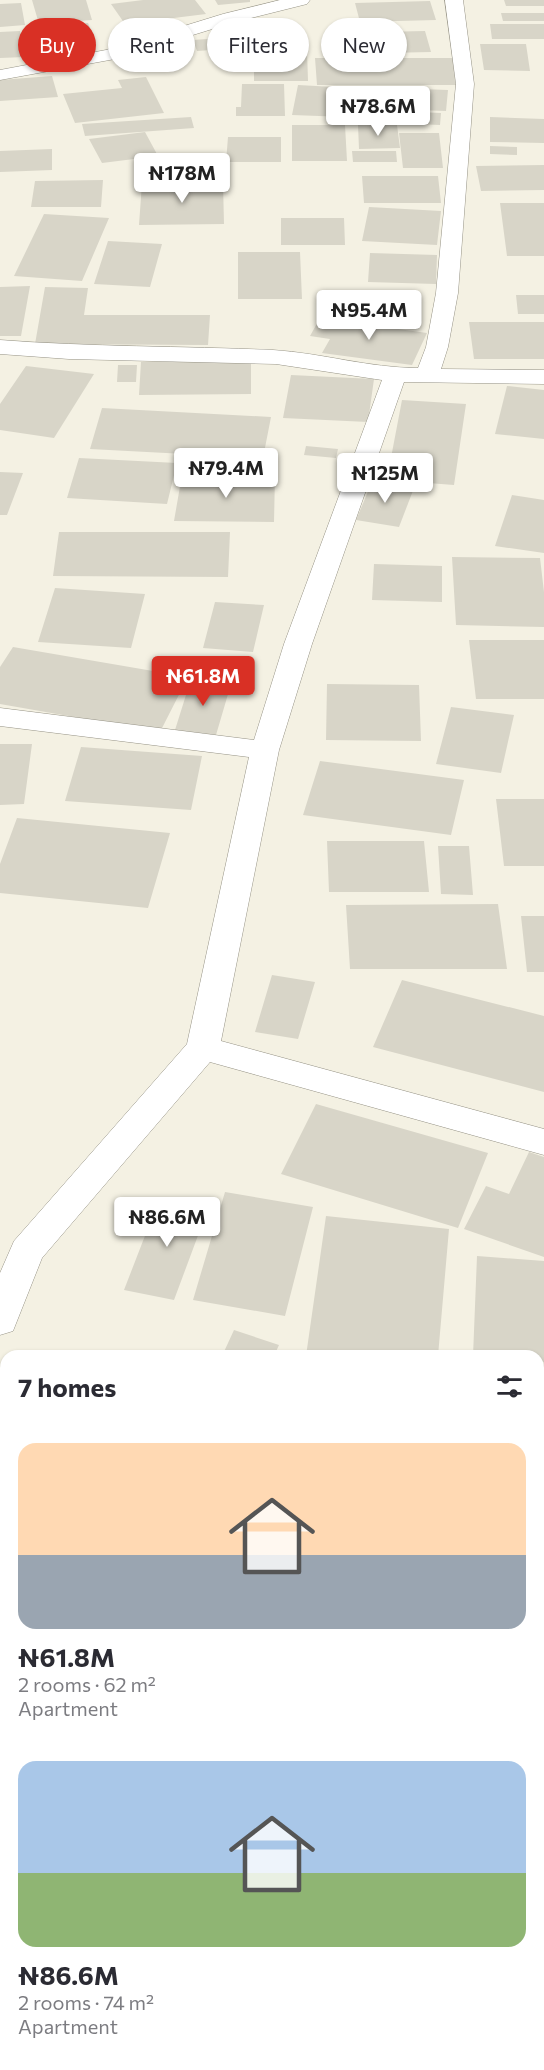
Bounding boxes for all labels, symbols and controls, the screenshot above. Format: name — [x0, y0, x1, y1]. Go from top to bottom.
chip: Buy — [18, 18, 96, 72]
chip: Rent — [108, 18, 195, 72]
chip: Filters — [207, 18, 309, 72]
chip: New — [321, 18, 407, 72]
pin: ₦78.6M — [329, 86, 427, 137]
text: ₦78.6M — [340, 93, 416, 117]
pin: ₦178M — [140, 153, 224, 204]
text: ₦178M — [148, 160, 216, 184]
pin: ₦95.4M — [320, 290, 418, 341]
text: ₦95.4M — [331, 297, 407, 321]
pin: ₦79.4M — [177, 448, 275, 499]
pin: ₦125M — [343, 453, 427, 504]
text: ₦79.4M — [188, 455, 264, 479]
text: ₦125M — [351, 460, 419, 484]
pin: ₦61.8M — [154, 656, 252, 707]
text: ₦61.8M — [166, 663, 240, 687]
pin: ₦86.6M — [118, 1197, 216, 1248]
text: ₦86.6M — [128, 1204, 206, 1228]
icon: filters — [493, 1370, 526, 1403]
text: 7 homes — [18, 1371, 116, 1402]
icon: home — [218, 1482, 326, 1590]
text: ₦61.8M — [18, 1641, 115, 1672]
text: 2 rooms · 62 m² — [18, 1672, 156, 1696]
text: Apartment — [18, 1696, 118, 1720]
icon: home — [218, 1800, 326, 1908]
text: ₦86.6M — [18, 1959, 119, 1990]
text: 2 rooms · 74 m² — [18, 1990, 154, 2014]
text: Apartment — [18, 2014, 118, 2038]

